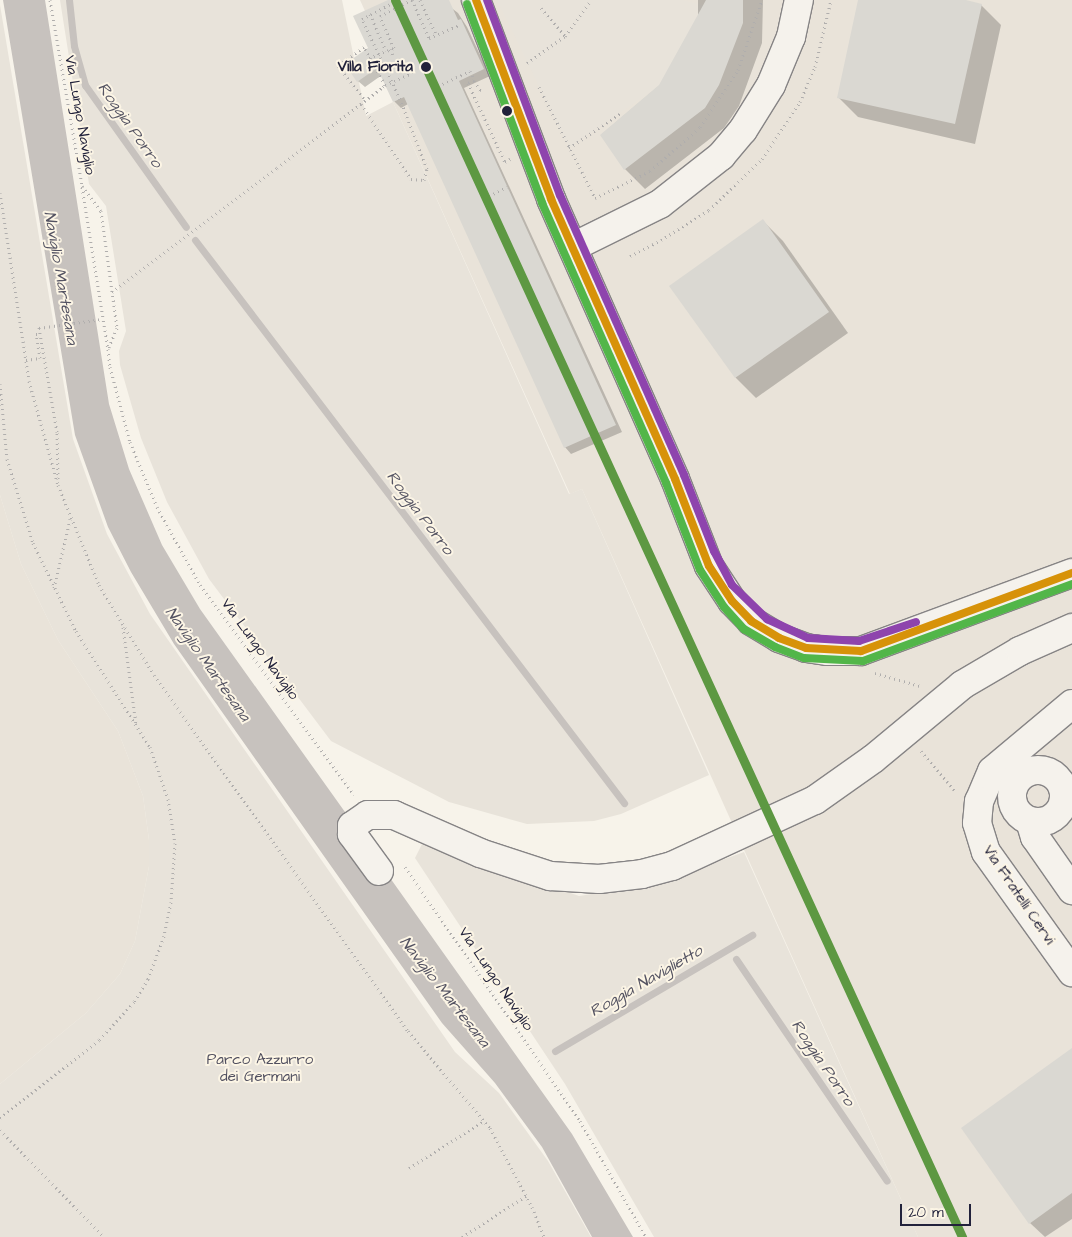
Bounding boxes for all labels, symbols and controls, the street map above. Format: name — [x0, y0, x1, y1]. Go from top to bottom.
street label: Via Lungo Naviglio — [61, 54, 99, 176]
place label: Villa Fiorita — [338, 58, 413, 76]
marker: Villa Fiorita — [417, 58, 435, 76]
water label: Roggia Porro — [94, 79, 166, 171]
unlabelled marker — [502, 106, 512, 116]
water label: Naviglio Martesana — [40, 210, 82, 346]
water label: Roggia Porro — [382, 467, 458, 559]
street label: Via Lungo Naviglio — [217, 595, 303, 703]
water label: Naviglio Martesana — [161, 603, 255, 725]
street label: Via Fratelli Cervi — [979, 842, 1059, 948]
street label: Via Lungo Naviglio — [455, 924, 537, 1034]
water label: Naviglio Martesana — [396, 933, 494, 1051]
water label: Roggia Naviglietto — [586, 941, 706, 1021]
water label: Roggia Porro — [787, 1016, 859, 1110]
park label: Parco Azzurro dei Germani — [207, 1050, 313, 1085]
scale bar — [902, 1194, 973, 1226]
text: 20 m — [908, 1202, 944, 1223]

